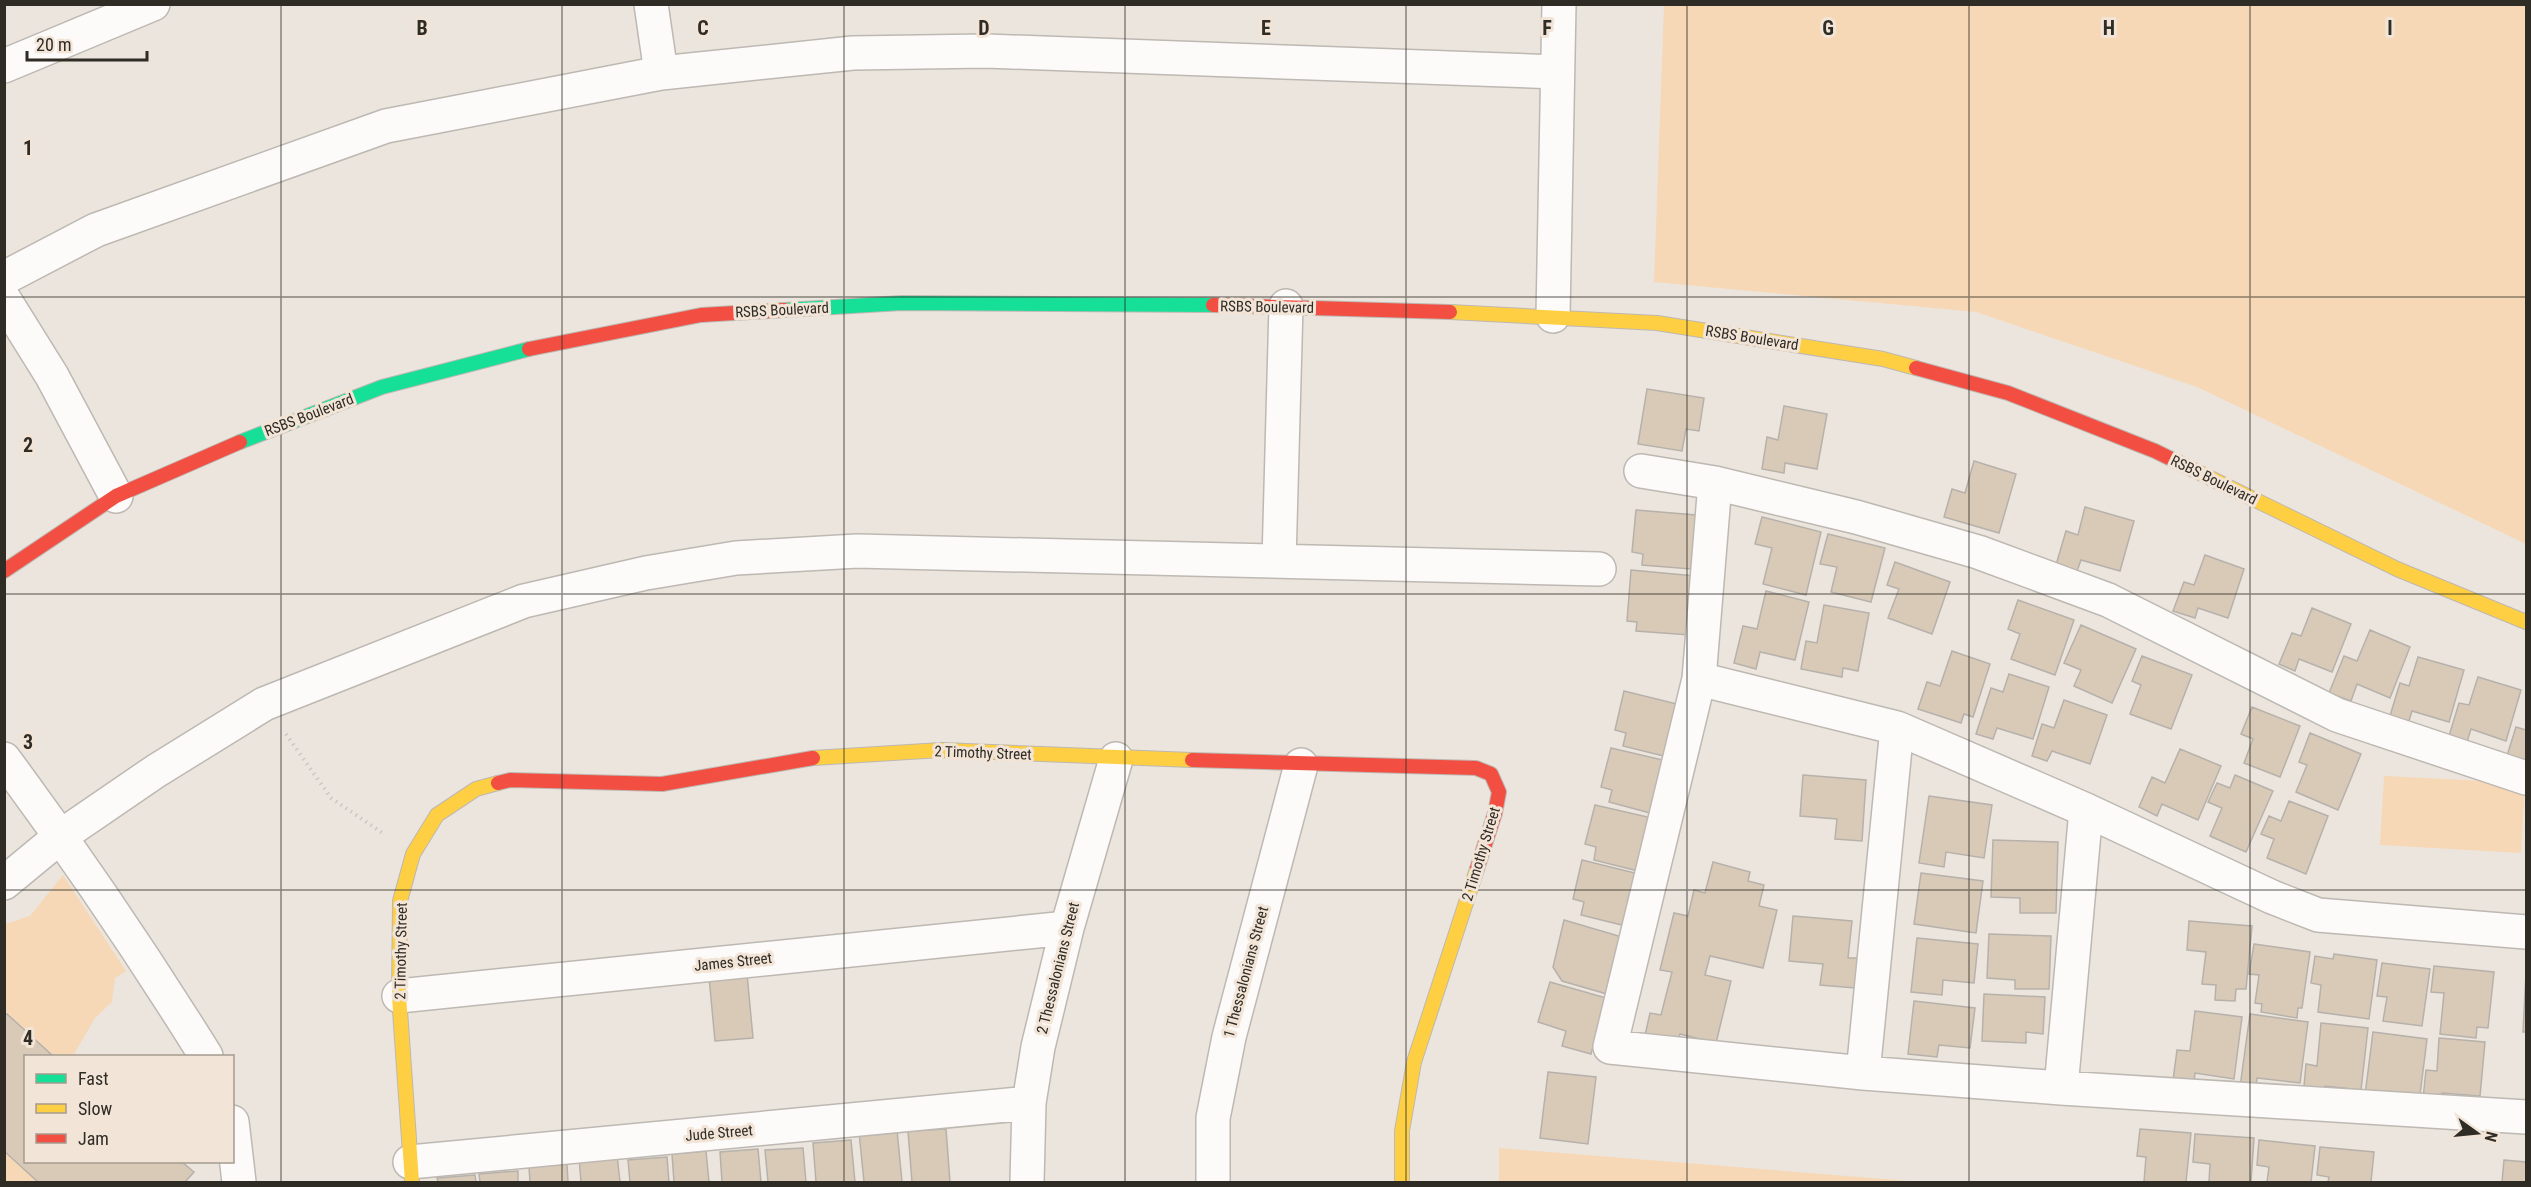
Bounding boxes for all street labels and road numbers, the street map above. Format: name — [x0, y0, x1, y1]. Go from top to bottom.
street label: RSBS Boulevard — [1220, 297, 1314, 317]
street label: RSBS Boulevard — [735, 299, 829, 321]
street label: RSBS Boulevard — [1704, 322, 1800, 354]
street label: RSBS Boulevard — [262, 390, 356, 440]
street label: RSBS Boulevard — [2168, 451, 2260, 509]
street label: 2 Timothy Street — [934, 742, 1032, 764]
street label: 2 Timothy Street — [1458, 805, 1504, 903]
street label: 2 Thessalonians Street — [1033, 900, 1083, 1036]
street label: 2 Timothy Street — [391, 902, 411, 1000]
street label: 1 Thessalonians Street — [1220, 904, 1272, 1040]
street label: James Street — [693, 949, 773, 975]
street label: Jude Street — [685, 1121, 753, 1145]

